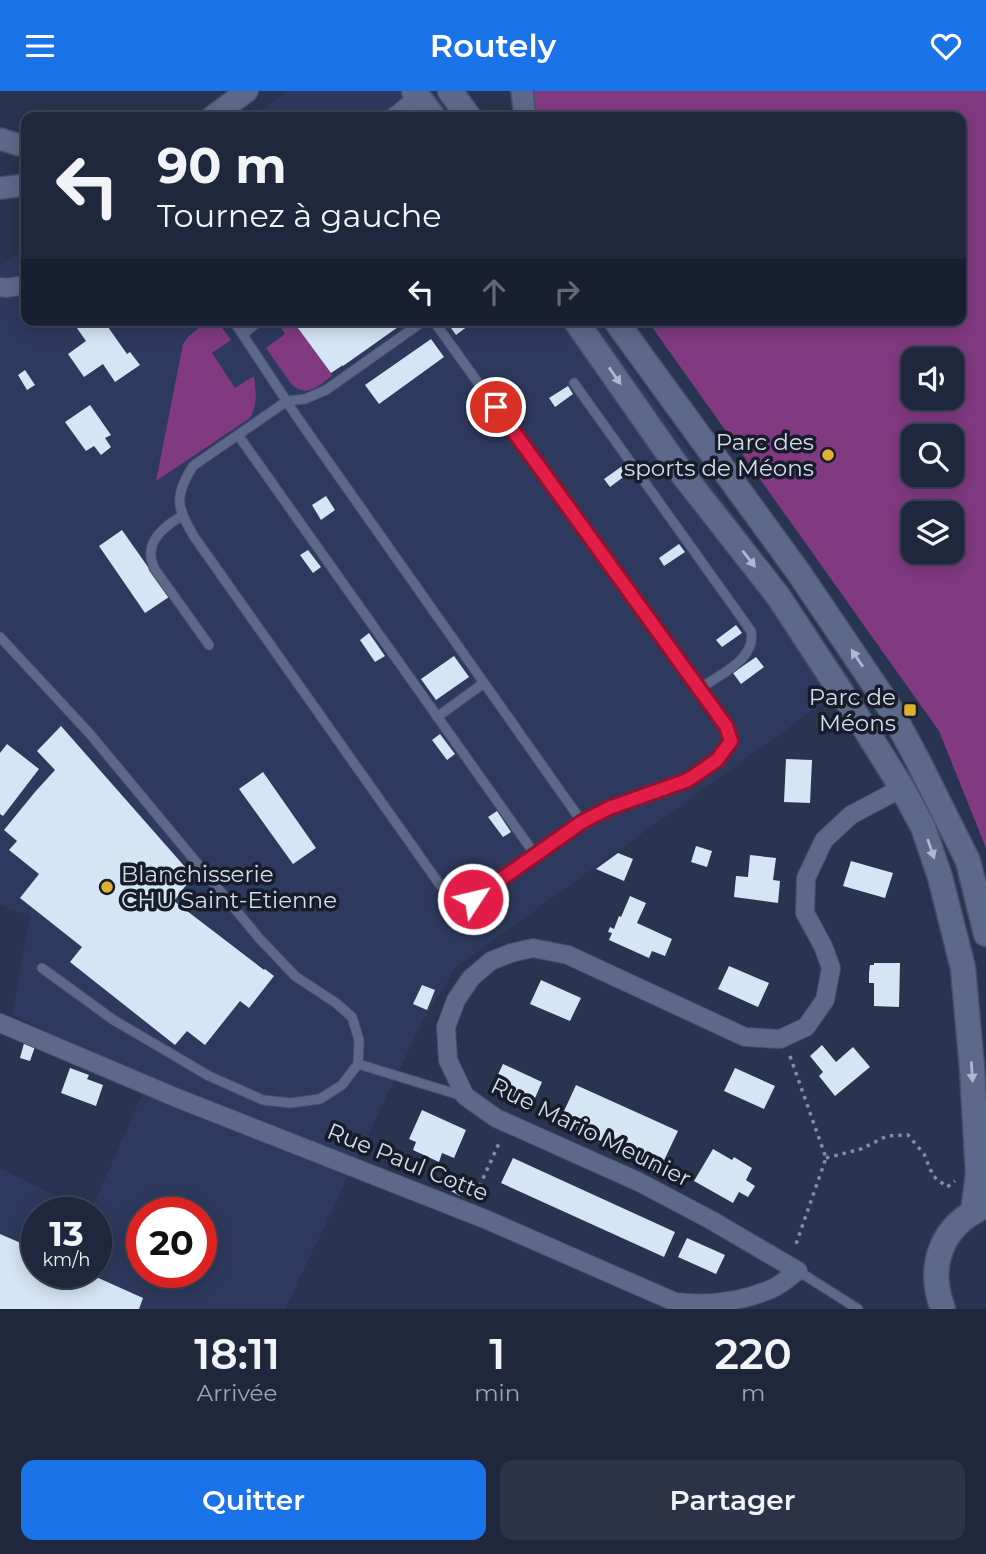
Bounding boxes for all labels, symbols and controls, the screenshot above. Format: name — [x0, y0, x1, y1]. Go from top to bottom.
text: Routely — [430, 26, 556, 65]
icon: menu — [21, 27, 59, 65]
icon: heart — [927, 27, 965, 65]
text: 90 m — [157, 136, 287, 195]
icon: left — [42, 140, 133, 231]
text: Tournez à gauche — [157, 196, 442, 235]
icon: left — [402, 273, 440, 311]
icon: ahead — [475, 273, 513, 311]
icon: right — [548, 273, 586, 311]
map controls — [901, 347, 964, 564]
button: sound — [901, 347, 964, 410]
one-way arrow — [608, 367, 622, 385]
pin — [466, 377, 526, 437]
icon: arrive — [477, 388, 515, 426]
button: search — [901, 424, 964, 487]
place label: Parc des sports de Méons — [624, 428, 814, 482]
marker: Parc des sports de Méons — [820, 447, 836, 463]
button: layers — [901, 501, 964, 564]
one-way arrow — [742, 550, 757, 568]
one-way arrow — [850, 648, 863, 668]
place label: Parc de Méons — [809, 683, 896, 737]
marker: Parc de Méons — [902, 702, 918, 718]
one-way arrow — [926, 839, 937, 860]
place label: Blanchisserie CHU Saint-Etienne — [121, 860, 337, 914]
position arrow — [436, 862, 510, 936]
marker: Blanchisserie CHU Saint-Etienne — [99, 879, 115, 895]
one-way arrow — [967, 1061, 978, 1083]
street label: Rue Mario Meunier — [486, 1071, 696, 1193]
street label: Rue Paul Cotte — [323, 1117, 493, 1207]
speed limit sign: 20 — [126, 1197, 217, 1288]
text: 13 — [49, 1212, 84, 1255]
text: km/h — [42, 1249, 91, 1271]
text: 18:11 — [194, 1328, 280, 1380]
text: 1 — [489, 1328, 505, 1380]
text: 220 — [715, 1328, 792, 1380]
text: Arrivée — [197, 1379, 277, 1407]
text: min — [474, 1379, 520, 1407]
text: m — [741, 1379, 765, 1407]
button: Quitter — [21, 1460, 486, 1540]
button: Partager — [500, 1460, 965, 1540]

